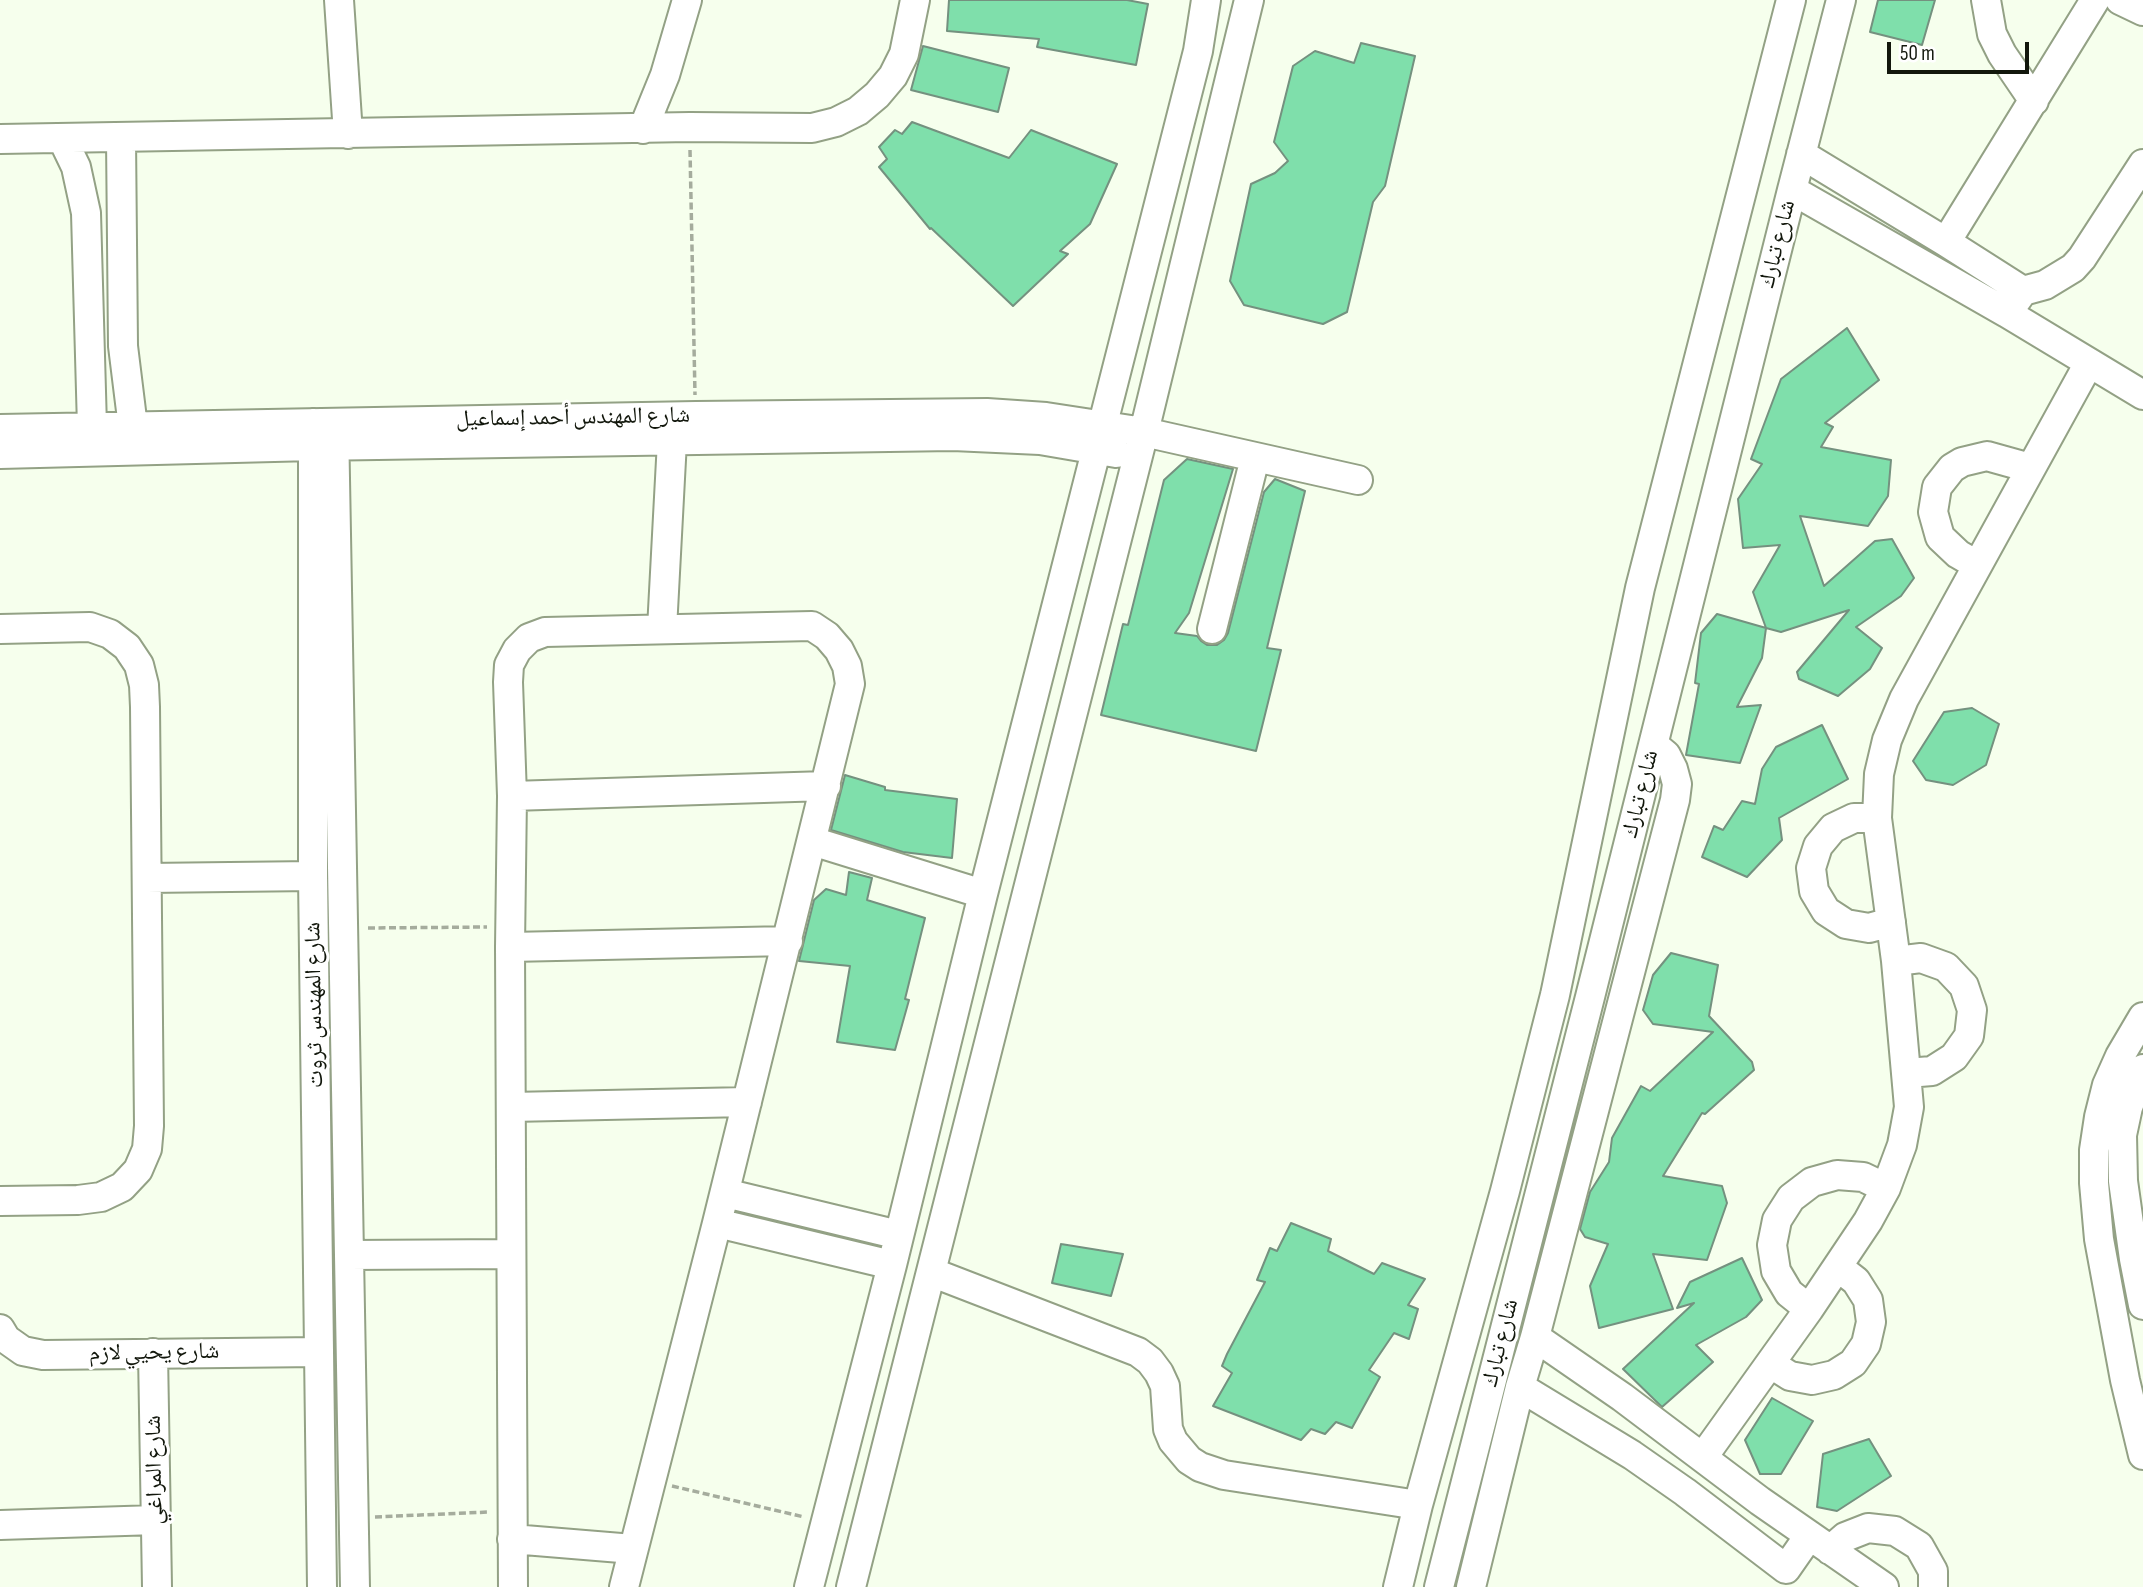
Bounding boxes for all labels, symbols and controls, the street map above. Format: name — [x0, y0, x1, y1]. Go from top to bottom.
scale bar — [1891, 28, 2033, 72]
text: 50 m — [1900, 41, 1935, 66]
street label: شارع تبارك — [1754, 197, 1802, 291]
street label: شارع المهندس أحمد إسماعيل — [456, 402, 690, 434]
street label: شارع تبارك — [1617, 747, 1665, 841]
street label: شارع المهندس ثروت — [300, 922, 330, 1088]
street label: شارع تبارك — [1477, 1296, 1525, 1390]
street label: شارع يحيي لازم — [89, 1338, 219, 1368]
street label: شارع المراغي — [140, 1415, 170, 1525]

